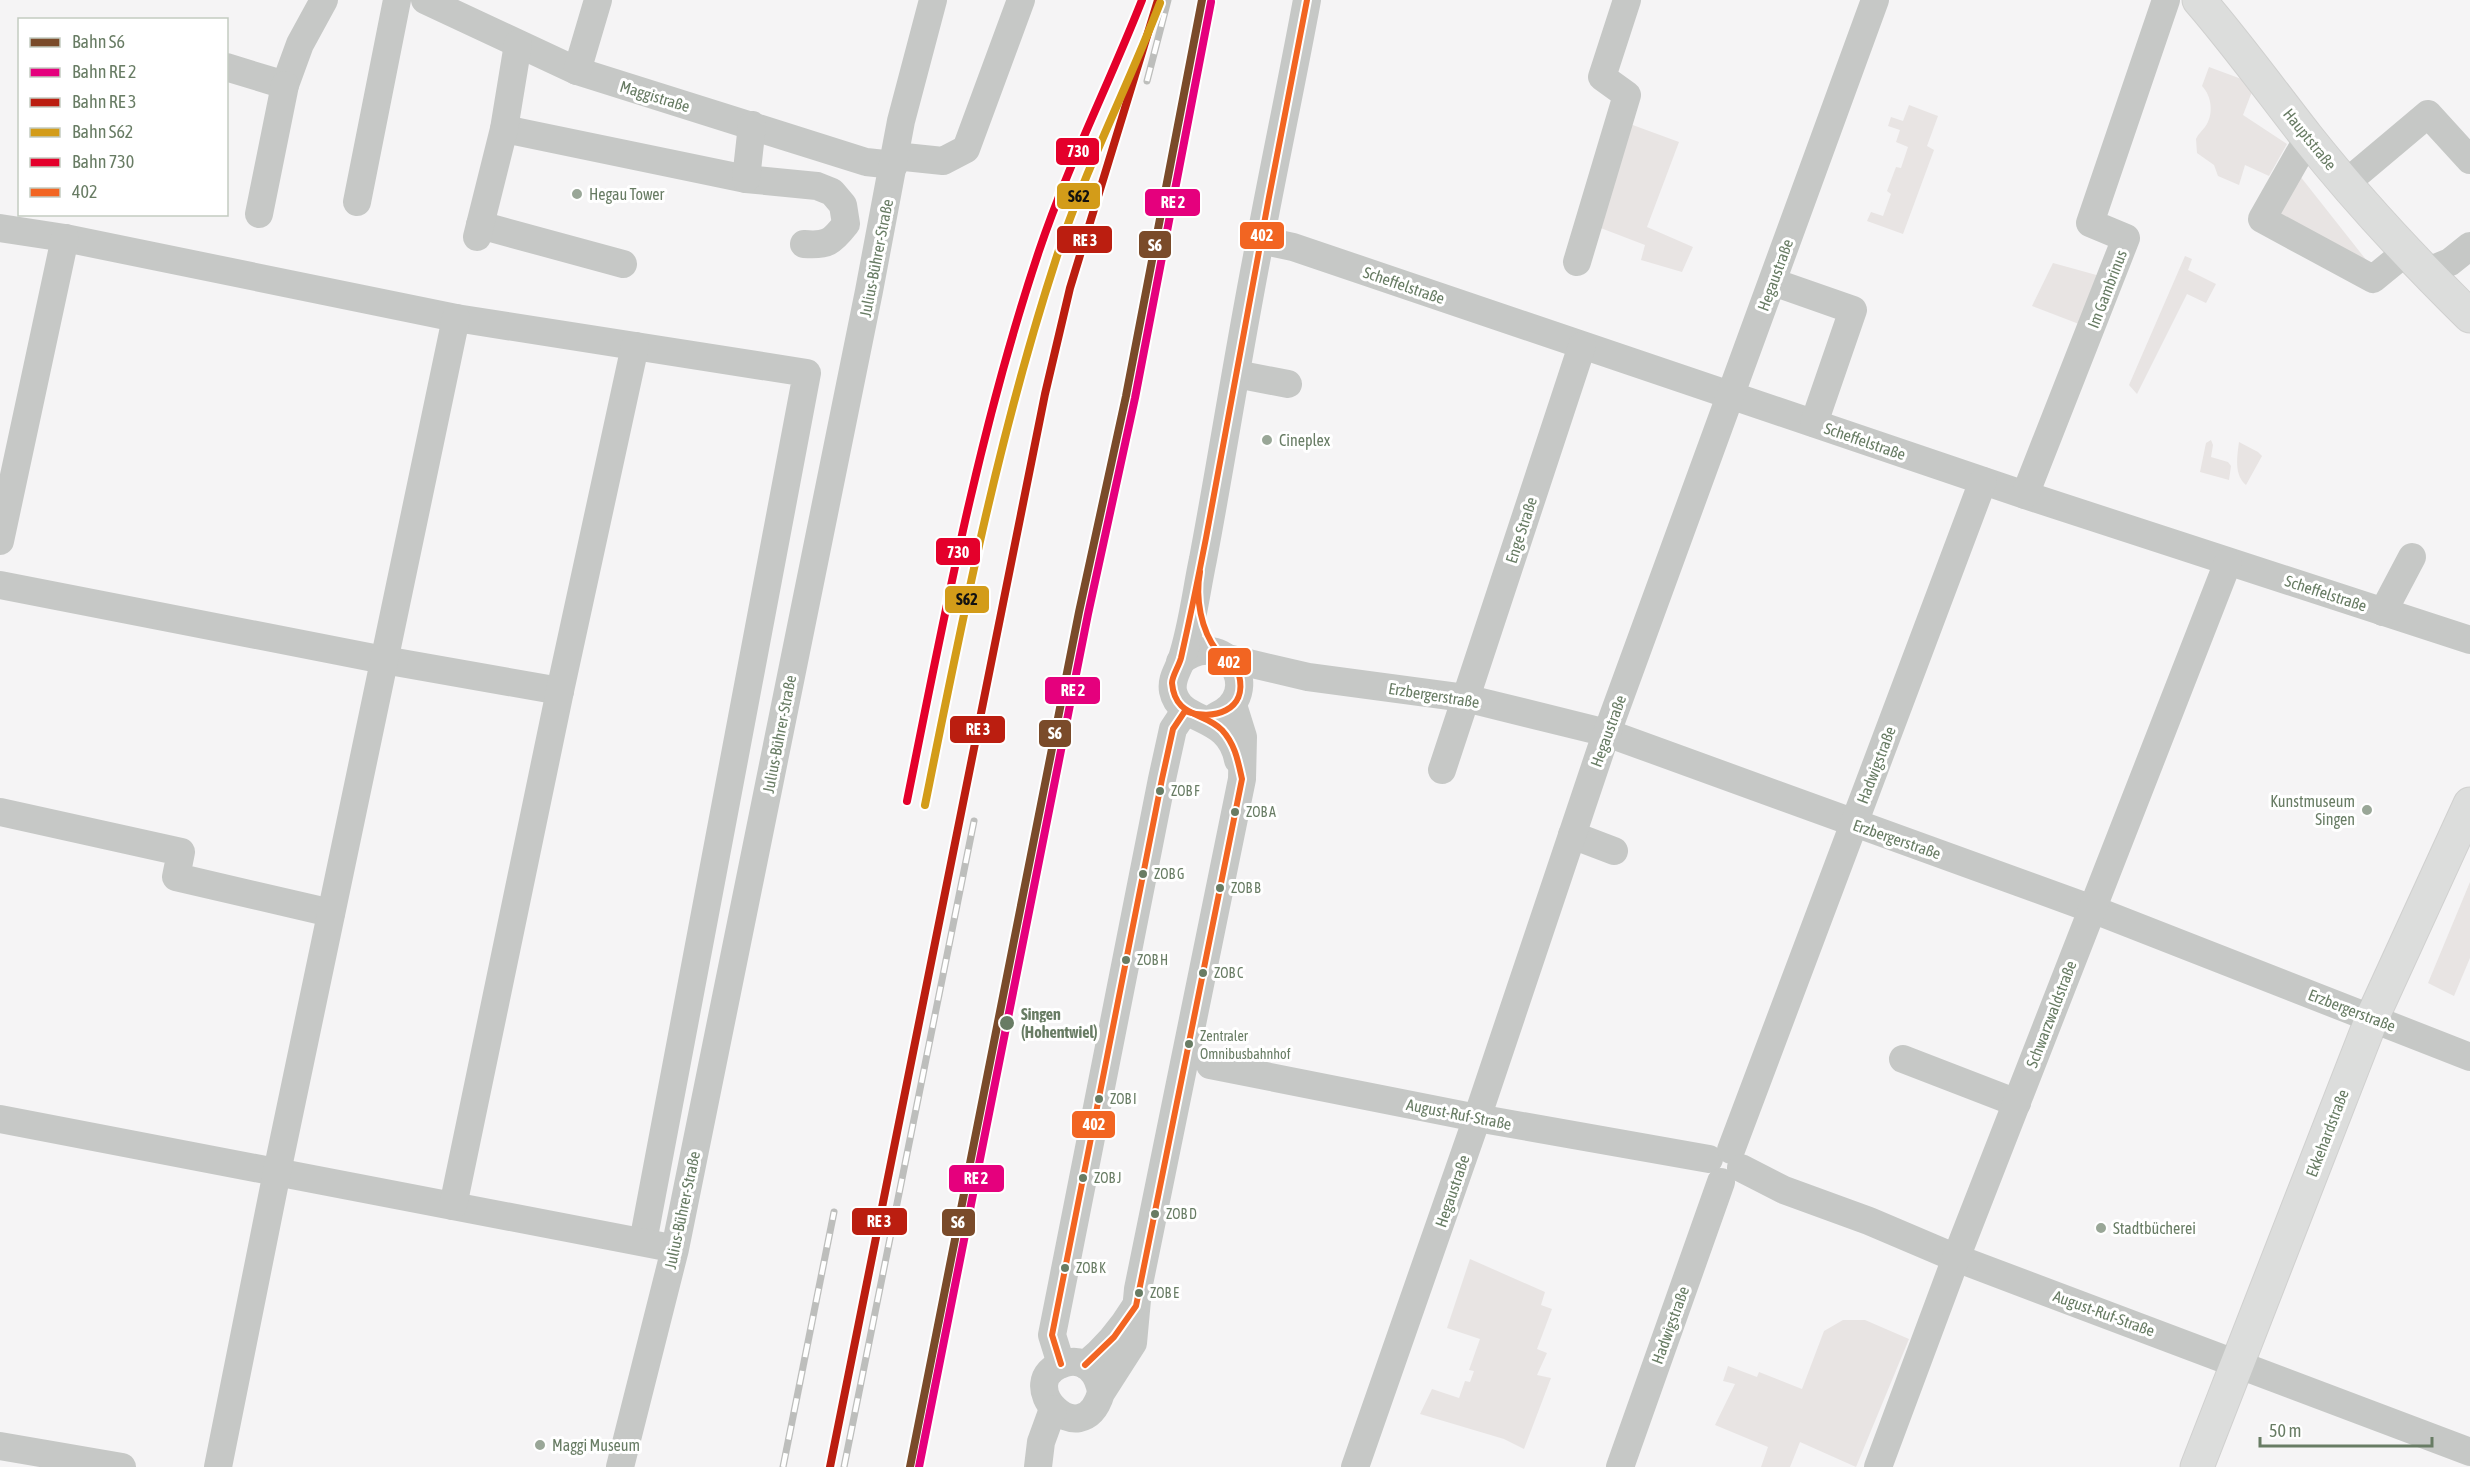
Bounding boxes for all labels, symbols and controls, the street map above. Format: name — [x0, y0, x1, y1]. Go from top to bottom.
legend — [18, 18, 228, 216]
text: Bahn S6 — [72, 31, 125, 52]
text: Bahn RE 2 — [72, 61, 136, 82]
street label: Maggistraße — [618, 77, 692, 116]
text: Bahn RE 3 — [72, 91, 136, 112]
street label: Hauptstraße — [2279, 105, 2340, 174]
text: Bahn S62 — [72, 121, 133, 142]
line badge: 730 — [1055, 137, 1100, 166]
text: 730 — [1067, 142, 1090, 160]
text: Bahn 730 — [72, 151, 134, 172]
text: 402 — [72, 181, 97, 202]
line badge: S62 — [1056, 182, 1101, 210]
place label: Hegau Tower — [589, 185, 665, 204]
marker: Hegau Tower — [570, 187, 584, 201]
text: S62 — [1068, 187, 1090, 205]
line badge: RE 2 — [1144, 188, 1201, 217]
text: RE 2 — [1161, 193, 1185, 211]
street label: Julius-Bührer-Straße — [856, 197, 896, 319]
line badge: 402 — [1239, 221, 1285, 250]
line badge: RE 3 — [1056, 225, 1113, 254]
text: 402 — [1250, 226, 1273, 244]
line badge: S6 — [1138, 230, 1172, 259]
text: RE 3 — [1073, 231, 1097, 249]
text: S6 — [1148, 236, 1163, 254]
street label: Hegaustraße — [1754, 237, 1797, 314]
street label: Im Gambrinus — [2084, 247, 2130, 331]
street label: Scheffelstraße — [1361, 263, 1447, 307]
street label: Scheffelstraße — [1822, 419, 1908, 463]
place label: Cineplex — [1279, 431, 1331, 450]
marker: Cineplex — [1260, 433, 1274, 447]
street label: Enge Straße — [1502, 495, 1541, 566]
line badge: 730 — [935, 537, 981, 566]
text: 730 — [947, 543, 970, 561]
street label: Scheffelstraße — [2283, 571, 2369, 615]
line badge: S62 — [944, 585, 990, 614]
text: S62 — [956, 590, 978, 608]
line badge: 402 — [1207, 647, 1252, 676]
text: 402 — [1217, 653, 1240, 671]
street label: Julius-Bührer-Straße — [759, 673, 799, 795]
line badge: RE 2 — [1044, 676, 1101, 705]
street label: Erzbergerstraße — [1387, 679, 1481, 712]
text: RE 2 — [1061, 681, 1085, 699]
street label: Hegaustraße — [1587, 693, 1630, 770]
line badge: RE 3 — [949, 715, 1006, 744]
line badge: S6 — [1038, 719, 1072, 748]
text: RE 3 — [966, 720, 990, 738]
text: S6 — [1048, 724, 1063, 742]
street label: Hadwigstraße — [1853, 724, 1900, 807]
place label: ZOB F — [1171, 783, 1200, 799]
marker: ZOB F — [1154, 785, 1166, 797]
place label: Kunstmuseum Singen — [2270, 792, 2355, 829]
marker: Kunstmuseum Singen — [2360, 803, 2374, 817]
place label: ZOB A — [1246, 804, 1276, 820]
marker: ZOB A — [1229, 806, 1241, 818]
street label: Erzbergerstraße — [1850, 816, 1943, 863]
place label: ZOB G — [1154, 866, 1184, 882]
marker: ZOB G — [1137, 868, 1149, 880]
place label: ZOB B — [1231, 880, 1261, 896]
marker: ZOB B — [1214, 882, 1226, 894]
place label: ZOB H — [1137, 952, 1168, 968]
marker: ZOB H — [1120, 954, 1132, 966]
street label: Schwarzwaldstraße — [2022, 958, 2080, 1070]
place label: ZOB C — [1214, 965, 1244, 981]
marker: ZOB C — [1197, 967, 1209, 979]
street label: Erzbergerstraße — [2306, 985, 2398, 1036]
place label: Singen (Hohentwiel) — [1021, 1005, 1098, 1041]
marker: Singen (Hohentwiel) — [998, 1014, 1016, 1032]
place label: Zentraler Omnibusbahnhof — [1200, 1028, 1291, 1062]
marker: Zentraler Omnibusbahnhof — [1183, 1038, 1195, 1050]
street label: Ekkehardstraße — [2302, 1087, 2352, 1179]
place label: ZOB I — [1110, 1091, 1137, 1107]
marker: ZOB I — [1093, 1093, 1105, 1105]
street label: August-Ruf-Straße — [1405, 1095, 1513, 1134]
line badge: 402 — [1071, 1110, 1116, 1139]
text: 402 — [1082, 1115, 1105, 1133]
street label: Julius-Bührer-Straße — [661, 1150, 703, 1270]
street label: Hegaustraße — [1431, 1153, 1474, 1230]
line badge: RE 2 — [948, 1164, 1005, 1193]
text: RE 2 — [964, 1169, 988, 1187]
place label: ZOB J — [1094, 1170, 1122, 1186]
marker: ZOB J — [1077, 1172, 1089, 1184]
place label: ZOB D — [1166, 1206, 1197, 1222]
line badge: RE 3 — [851, 1207, 908, 1236]
line badge: S6 — [941, 1208, 976, 1237]
marker: ZOB D — [1149, 1208, 1161, 1220]
text: RE 3 — [867, 1212, 891, 1230]
text: S6 — [951, 1213, 966, 1231]
place label: Stadtbücherei — [2113, 1219, 2196, 1237]
marker: Stadtbücherei — [2094, 1221, 2108, 1235]
place label: ZOB K — [1076, 1260, 1106, 1276]
marker: ZOB K — [1059, 1262, 1071, 1274]
street label: Hadwigstraße — [1648, 1284, 1693, 1367]
place label: ZOB E — [1150, 1285, 1179, 1301]
street label: August-Ruf-Straße — [2051, 1286, 2157, 1341]
marker: ZOB E — [1133, 1287, 1145, 1299]
scale bar — [2260, 1410, 2432, 1448]
text: 50 m — [2269, 1420, 2301, 1441]
place label: Maggi Museum — [552, 1436, 640, 1455]
marker: Maggi Museum — [533, 1438, 547, 1452]

